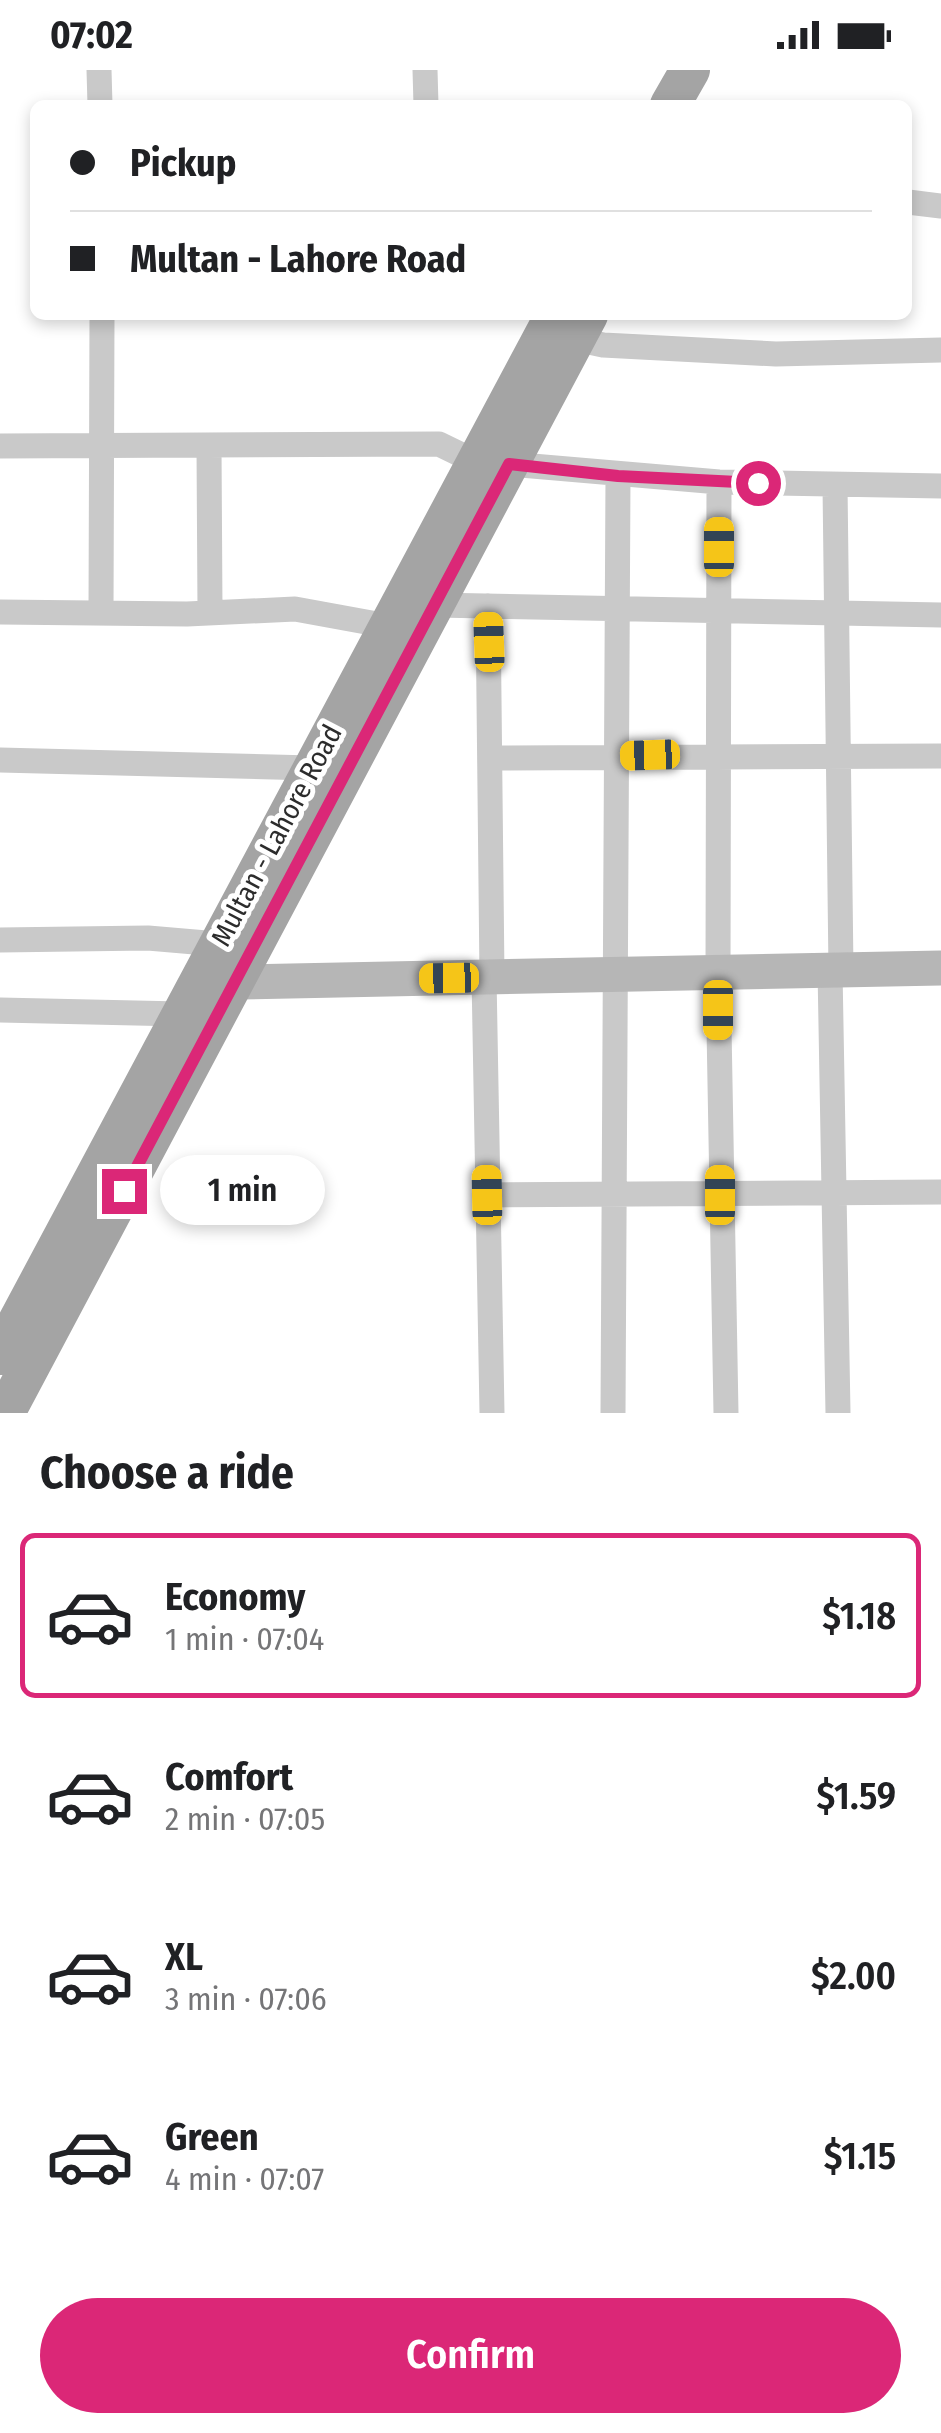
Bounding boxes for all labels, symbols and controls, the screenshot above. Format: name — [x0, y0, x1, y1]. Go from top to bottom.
text: 07:02 — [50, 12, 133, 58]
text: Pickup — [130, 140, 236, 186]
text: Multan - Lahore Road — [130, 236, 466, 282]
route start — [736, 461, 781, 506]
car — [704, 517, 734, 577]
car — [473, 611, 505, 673]
street label: Multan - Lahore Road — [204, 719, 349, 951]
car — [619, 739, 681, 771]
car — [419, 962, 479, 994]
car — [703, 980, 733, 1040]
callout: 1 min — [159, 1156, 324, 1226]
car — [471, 1165, 503, 1225]
car — [705, 1165, 735, 1225]
route end — [102, 1169, 147, 1214]
text: 1 min — [208, 1171, 277, 1209]
text: Choose a ride — [40, 1446, 294, 1500]
icon: car — [45, 1571, 135, 1661]
text: Economy — [165, 1574, 305, 1620]
text: $1.18 — [822, 1593, 896, 1639]
text: 1 min · 07:04 — [165, 1620, 324, 1658]
icon: car — [45, 1751, 135, 1841]
text: Comfort — [165, 1754, 293, 1800]
text: $1.59 — [817, 1773, 896, 1819]
text: 2 min · 07:05 — [165, 1800, 325, 1838]
icon: car — [45, 1931, 135, 2021]
text: XL — [165, 1934, 203, 1980]
text: $2.00 — [811, 1953, 896, 1999]
text: 3 min · 07:06 — [165, 1980, 327, 2018]
icon: car — [45, 2111, 135, 2201]
text: Green — [165, 2114, 259, 2160]
text: $1.15 — [824, 2133, 896, 2179]
text: 4 min · 07:07 — [165, 2160, 324, 2198]
button: Confirm — [40, 2298, 901, 2413]

